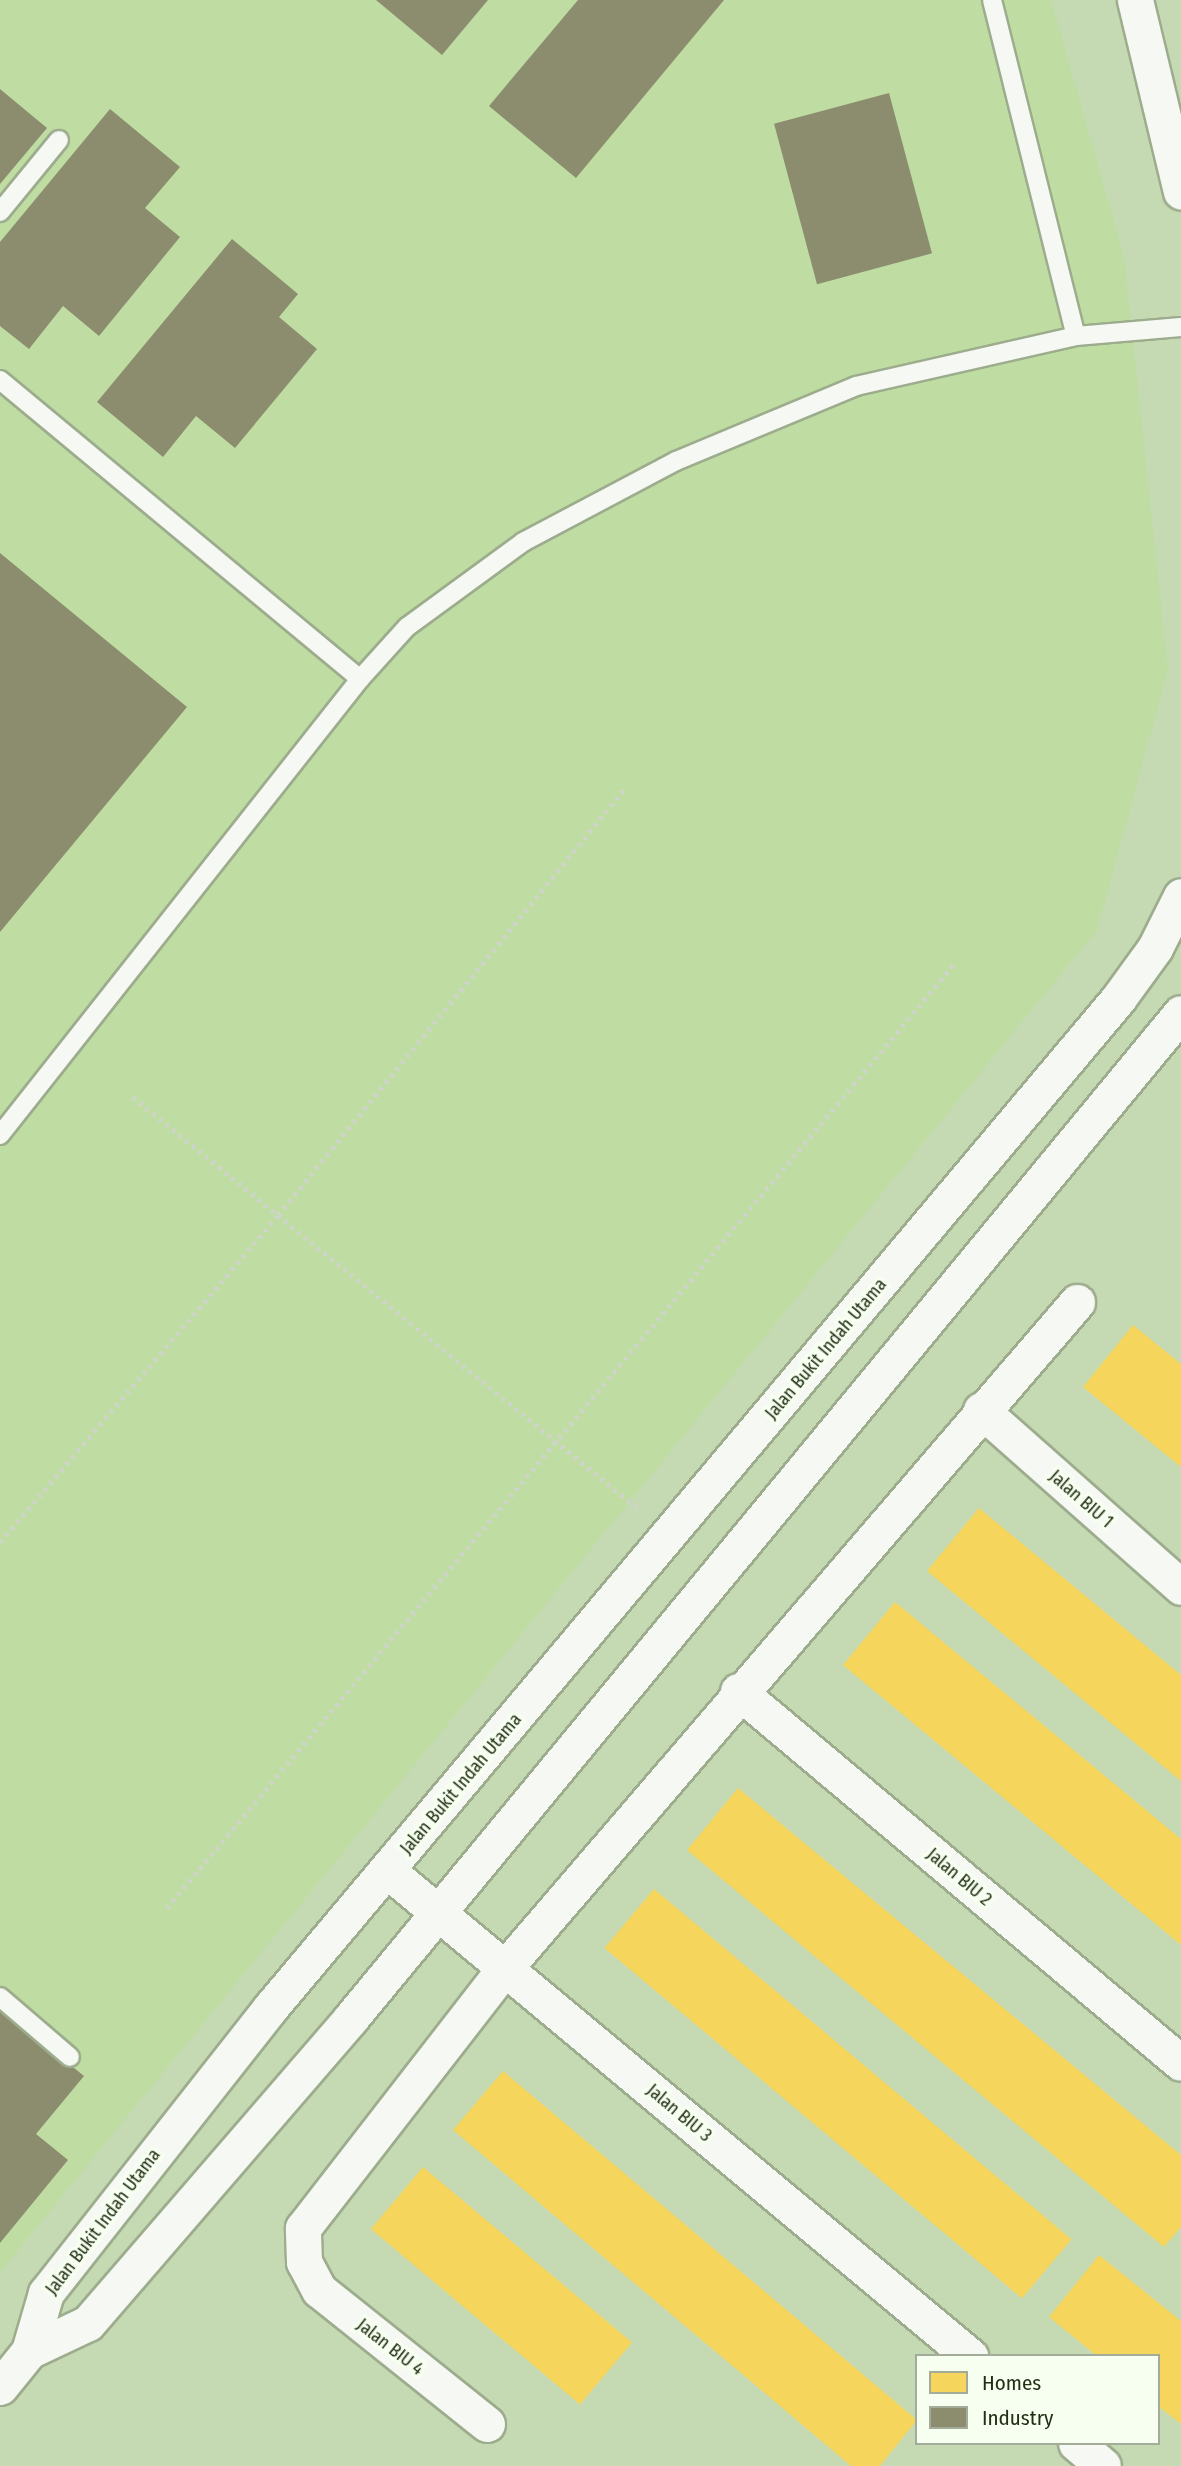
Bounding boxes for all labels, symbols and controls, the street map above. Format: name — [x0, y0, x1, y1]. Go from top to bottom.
street label: Jalan Bukit Indah Utama — [761, 1274, 891, 1424]
street label: Jalan BIU 1 — [1045, 1466, 1117, 1532]
street label: Jalan Bukit Indah Utama — [396, 1709, 526, 1859]
street label: Jalan BIU 2 — [922, 1844, 996, 1910]
street label: Jalan BIU 3 — [642, 2080, 716, 2146]
street label: Jalan Bukit Indah Utama — [41, 2145, 165, 2299]
street label: Jalan BIU 4 — [352, 2314, 428, 2380]
legend — [915, 2354, 1160, 2445]
text: Homes — [982, 2370, 1041, 2396]
text: Industry — [982, 2405, 1053, 2431]

